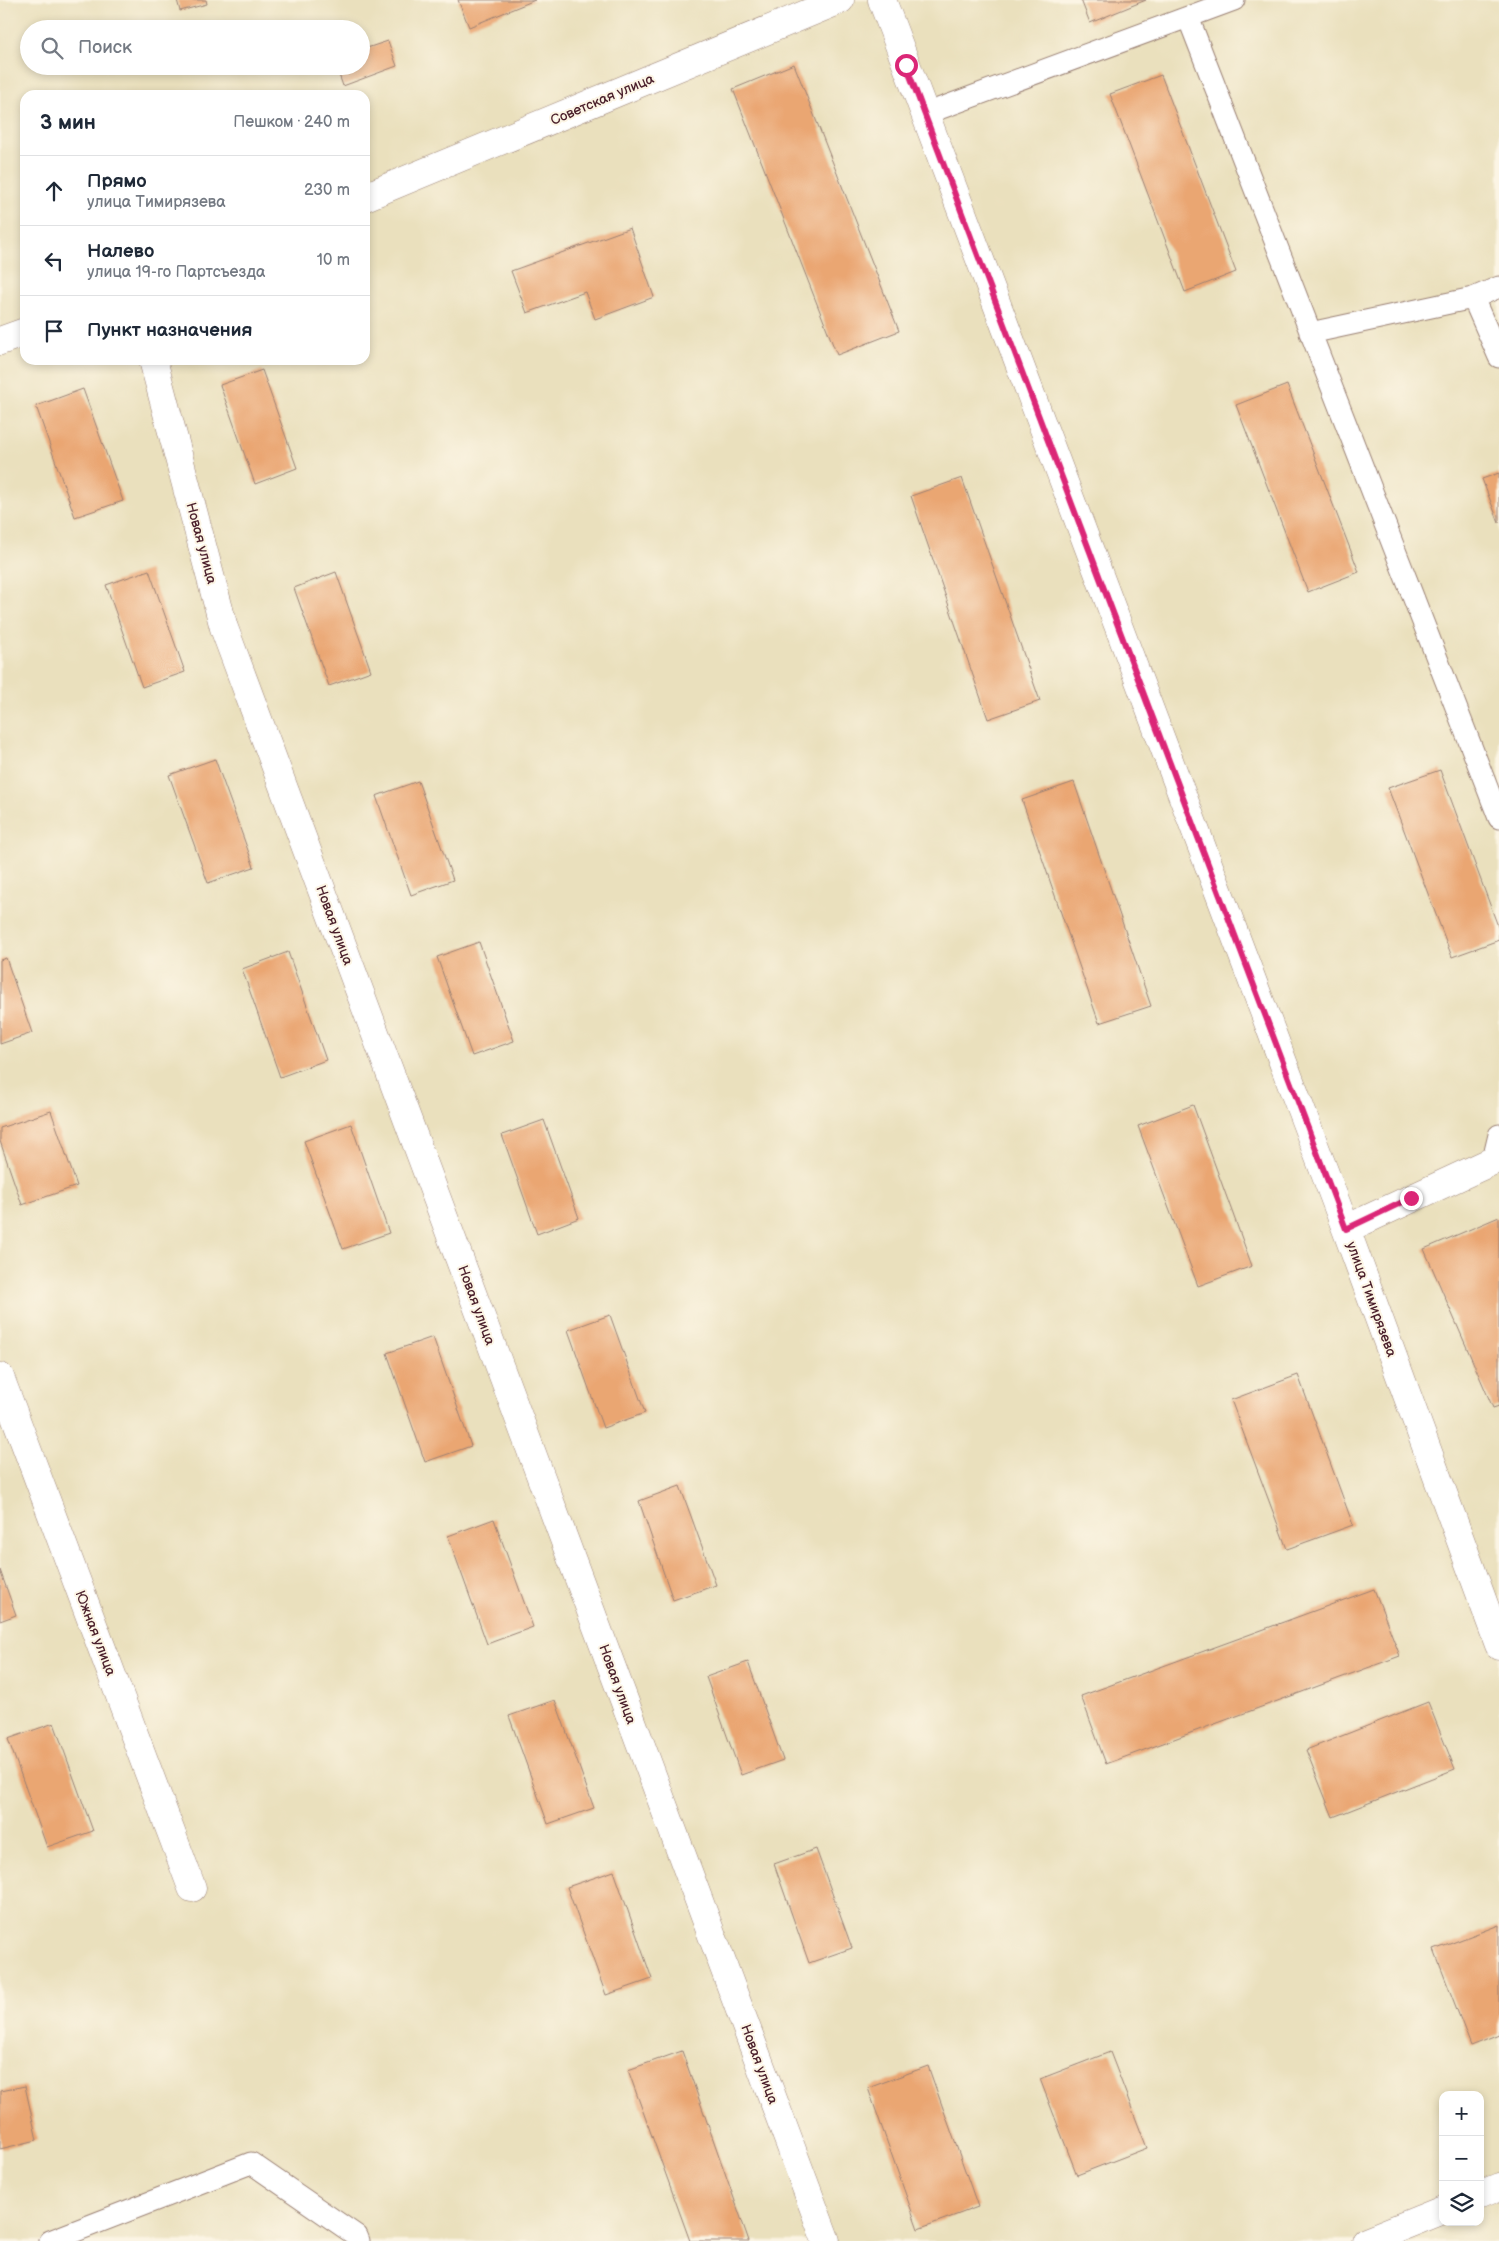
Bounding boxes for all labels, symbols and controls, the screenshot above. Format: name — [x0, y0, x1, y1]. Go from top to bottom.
search box — [20, 20, 370, 75]
icon: search — [38, 34, 66, 62]
text: Поиск — [78, 36, 132, 59]
route start — [895, 54, 918, 77]
street label: Советская улица — [548, 70, 657, 129]
text: 3 мин — [40, 110, 96, 135]
text: Пешком · 240 m — [233, 113, 350, 132]
text: Прямо — [87, 170, 147, 193]
icon: ahead — [40, 177, 68, 205]
text: 230 m — [304, 181, 350, 200]
text: улица Тимирязева — [87, 193, 226, 212]
text: Налево — [87, 240, 154, 263]
icon: left — [40, 247, 68, 275]
text: 10 m — [317, 251, 350, 270]
text: улица 19-го Партсъезда — [87, 263, 265, 282]
icon: arrive — [40, 317, 68, 345]
text: Пункт назначения — [87, 319, 252, 342]
street label: Новая улица — [182, 501, 221, 586]
street label: Новая улица — [312, 883, 357, 968]
route end — [1400, 1187, 1423, 1210]
street label: улица Тимирязева — [1343, 1239, 1401, 1360]
street label: Новая улица — [454, 1263, 499, 1348]
street label: Южная улица — [71, 1588, 120, 1679]
street label: Новая улица — [595, 1642, 640, 1727]
street label: Новая улица — [737, 2022, 782, 2107]
map controls — [1439, 2091, 1484, 2226]
button: + — [1439, 2091, 1484, 2136]
button: − — [1439, 2136, 1484, 2181]
button: layers — [1439, 2181, 1484, 2226]

